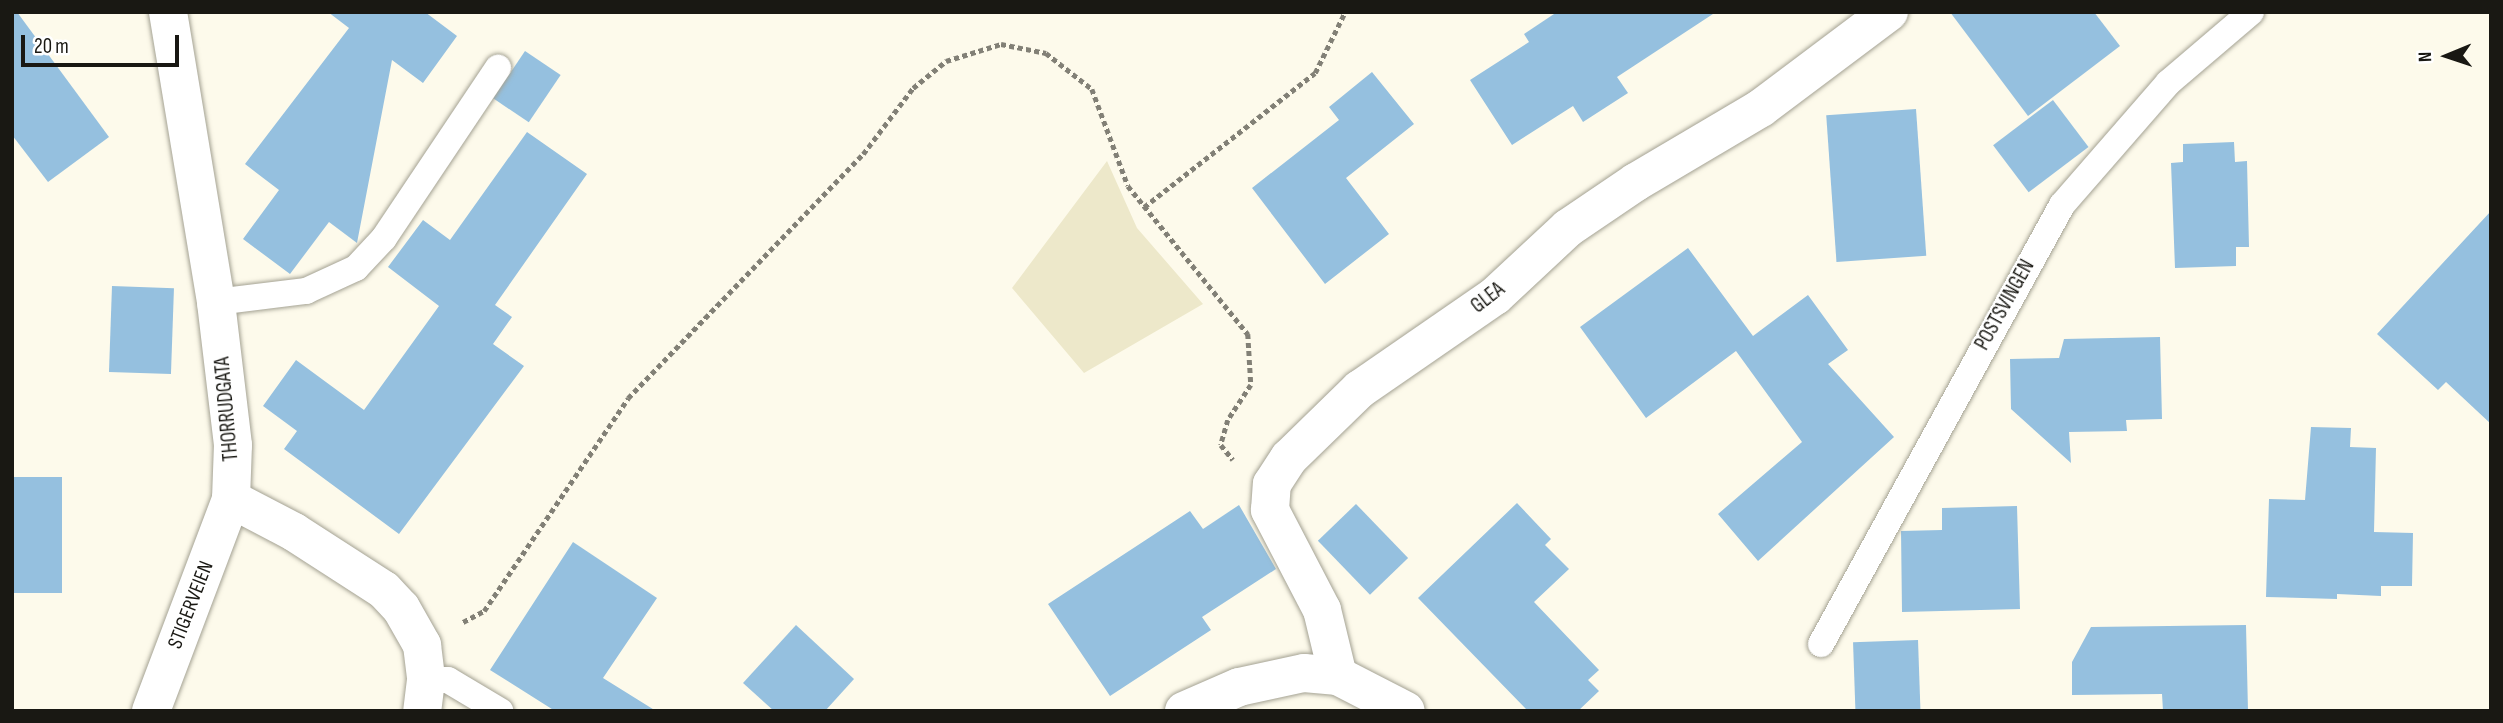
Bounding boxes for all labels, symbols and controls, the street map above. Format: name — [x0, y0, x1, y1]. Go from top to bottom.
scale bar — [24, 21, 182, 65]
north arrow — [2412, 21, 2482, 91]
text: 20 m — [34, 34, 69, 59]
text: N — [2414, 51, 2437, 62]
street label: POSTSVINGEN — [1970, 255, 2040, 355]
street label: GLEA — [1466, 277, 1510, 319]
street label: THORRUDGATA — [210, 356, 244, 462]
street label: STIGERVEIEN — [163, 558, 219, 652]

